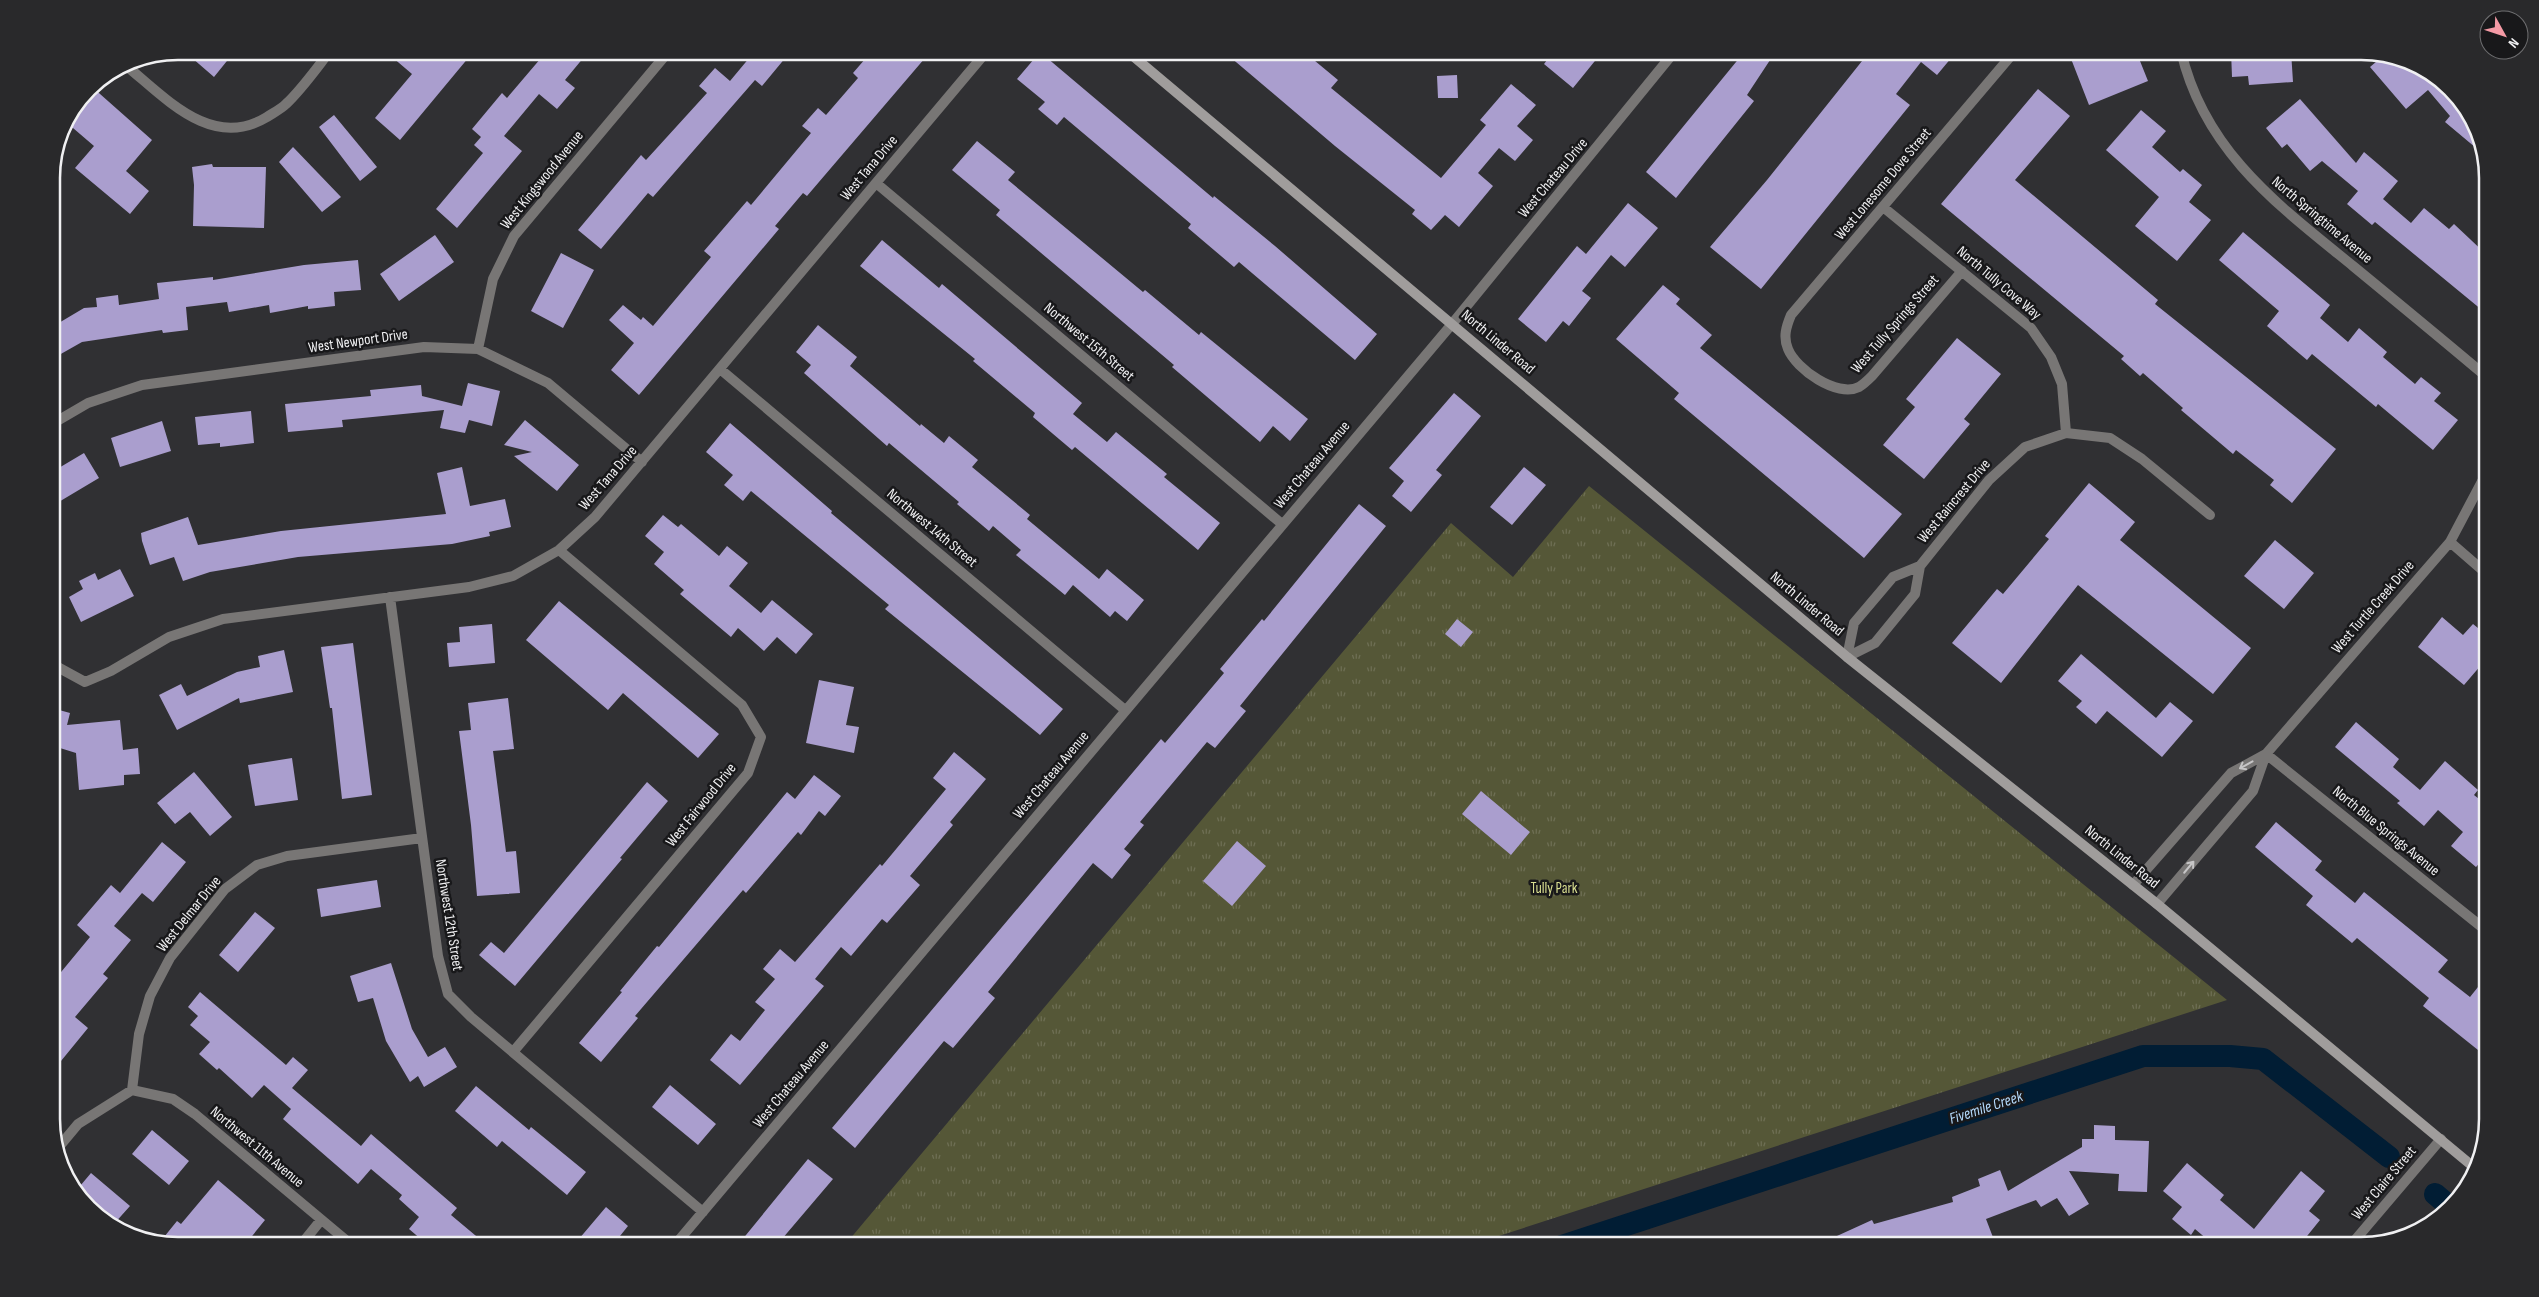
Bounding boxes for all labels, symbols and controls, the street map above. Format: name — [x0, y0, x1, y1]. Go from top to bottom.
north arrow — [2479, 10, 2529, 60]
text: N — [2505, 35, 2522, 51]
street label: West Lonesome Dove Street — [1830, 124, 1936, 244]
street label: West Kingswood Avenue — [496, 127, 588, 233]
street label: West Tana Drive — [836, 131, 902, 205]
street label: West Chateau Drive — [1514, 134, 1592, 222]
street label: North Springtime Avenue — [2268, 172, 2376, 268]
street label: North Tully Cove Way — [1953, 242, 2045, 324]
street label: West Tully Springs Street — [1847, 270, 1943, 377]
street label: Northwest 15th Street — [1040, 299, 1138, 386]
street label: North Linder Road — [1457, 306, 1539, 378]
street label: West Newport Drive — [307, 325, 409, 357]
street label: West Chateau Avenue — [1270, 417, 1354, 513]
street label: West Tana Drive — [575, 442, 641, 514]
street label: West Raincrest Drive — [1913, 455, 1995, 547]
street label: Northwest 14th Street — [883, 485, 982, 572]
street label: West Turtle Creek Drive — [2327, 557, 2419, 657]
street label: North Linder Road — [1766, 568, 1848, 640]
street label: West Chateau Avenue — [1009, 727, 1093, 823]
street label: West Fairwood Drive — [662, 759, 740, 851]
one-way arrow — [2238, 760, 2253, 770]
street label: North Blue Springs Avenue — [2329, 782, 2443, 880]
street label: North Linder Road — [2081, 821, 2163, 893]
street label: Northwest 12th Street — [431, 858, 467, 973]
one-way arrow — [2183, 861, 2194, 874]
street label: West Delmar Drive — [153, 872, 225, 956]
park label: Tully Park — [1531, 879, 1578, 898]
street label: West Chateau Avenue — [749, 1036, 833, 1132]
water label: Fivemile Creek — [1947, 1087, 2026, 1129]
street label: Northwest 11th Avenue — [206, 1102, 308, 1192]
street label: West Claire Street — [2348, 1142, 2421, 1224]

